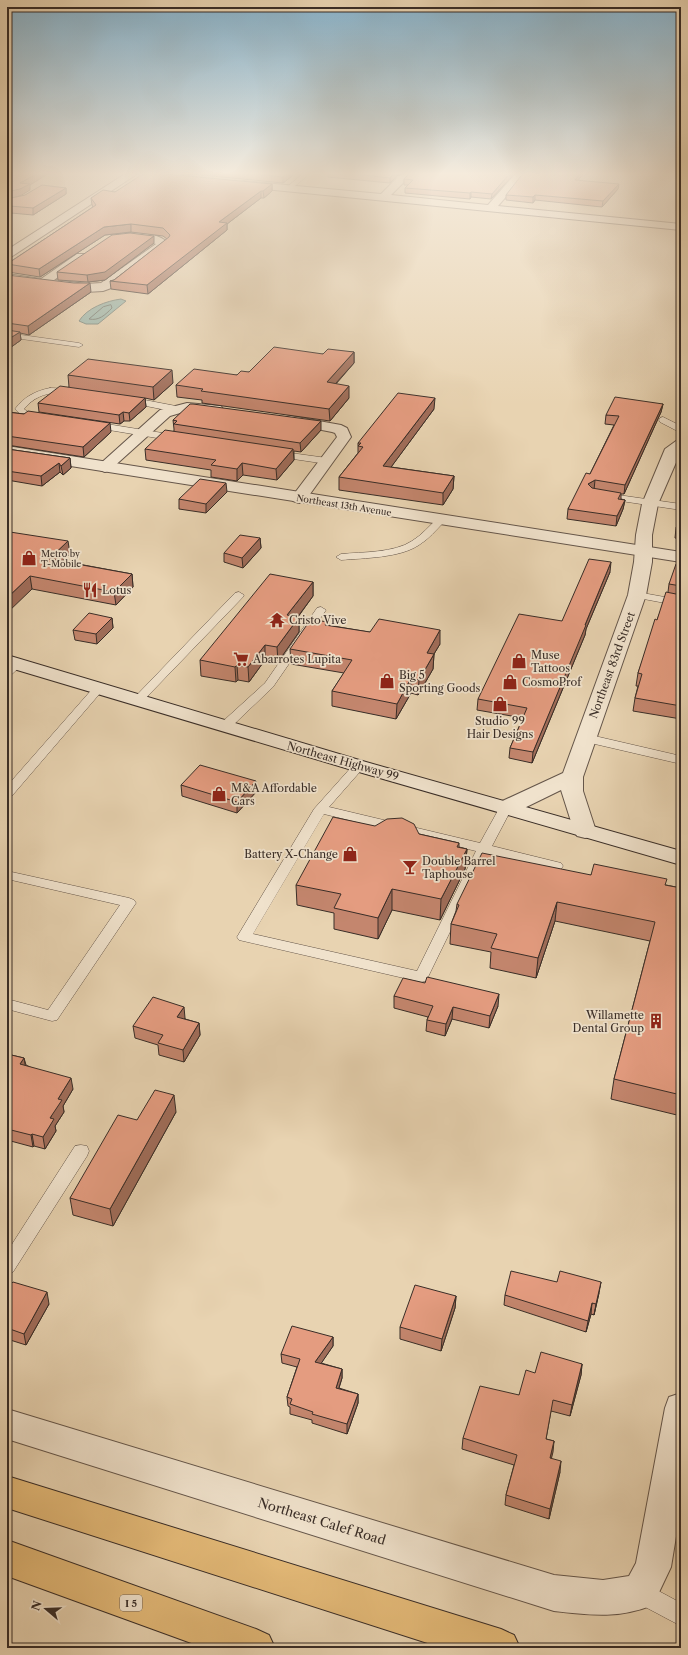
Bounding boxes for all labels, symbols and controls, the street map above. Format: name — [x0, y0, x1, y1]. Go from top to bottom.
street label: Northeast 13th Avenue — [296, 492, 392, 518]
place label: Metro by T-Mobile — [41, 548, 81, 569]
shop icon: Metro by T-Mobile — [20, 549, 38, 567]
restaurant icon: Lotus — [81, 581, 99, 599]
place label: Lotus — [102, 583, 132, 597]
street label: Northeast 83rd Street — [586, 610, 638, 720]
temple icon: Cristo Vive — [268, 611, 286, 629]
place label: Cristo Vive — [289, 613, 346, 627]
place label: Muse Tattoos — [531, 648, 570, 675]
supermarket icon: Abarrotes Lupita — [232, 650, 250, 668]
place label: Abarrotes Lupita — [252, 652, 341, 666]
shop icon: Muse Tattoos — [510, 652, 528, 670]
place label: Big 5 Sporting Goods — [399, 668, 481, 695]
shop icon: Big 5 Sporting Goods — [378, 672, 396, 690]
shop icon: CosmoProf — [501, 673, 519, 691]
place label: CosmoProf — [522, 675, 583, 689]
shop icon: Studio 99 Hair Designs — [491, 695, 509, 713]
place label: Studio 99 Hair Designs — [467, 714, 533, 741]
street label: Northeast Highway 99 — [286, 738, 400, 784]
place label: M&A Affordable Cars — [231, 781, 317, 808]
shop icon: M&A Affordable Cars — [210, 785, 228, 803]
shop icon: Battery X-Change — [341, 845, 359, 863]
place label: Battery X-Change — [244, 847, 338, 861]
place label: Double Barrel Taphouse — [422, 854, 496, 881]
bar icon: Double Barrel Taphouse — [401, 858, 419, 876]
place label: Willamette Dental Group — [572, 1008, 644, 1035]
building icon: Willamette Dental Group — [647, 1012, 665, 1030]
street label: Northeast Calef Road — [256, 1494, 388, 1548]
north arrow — [26, 1589, 66, 1629]
road number: I 5 — [120, 1595, 142, 1611]
text: N — [28, 1599, 45, 1613]

